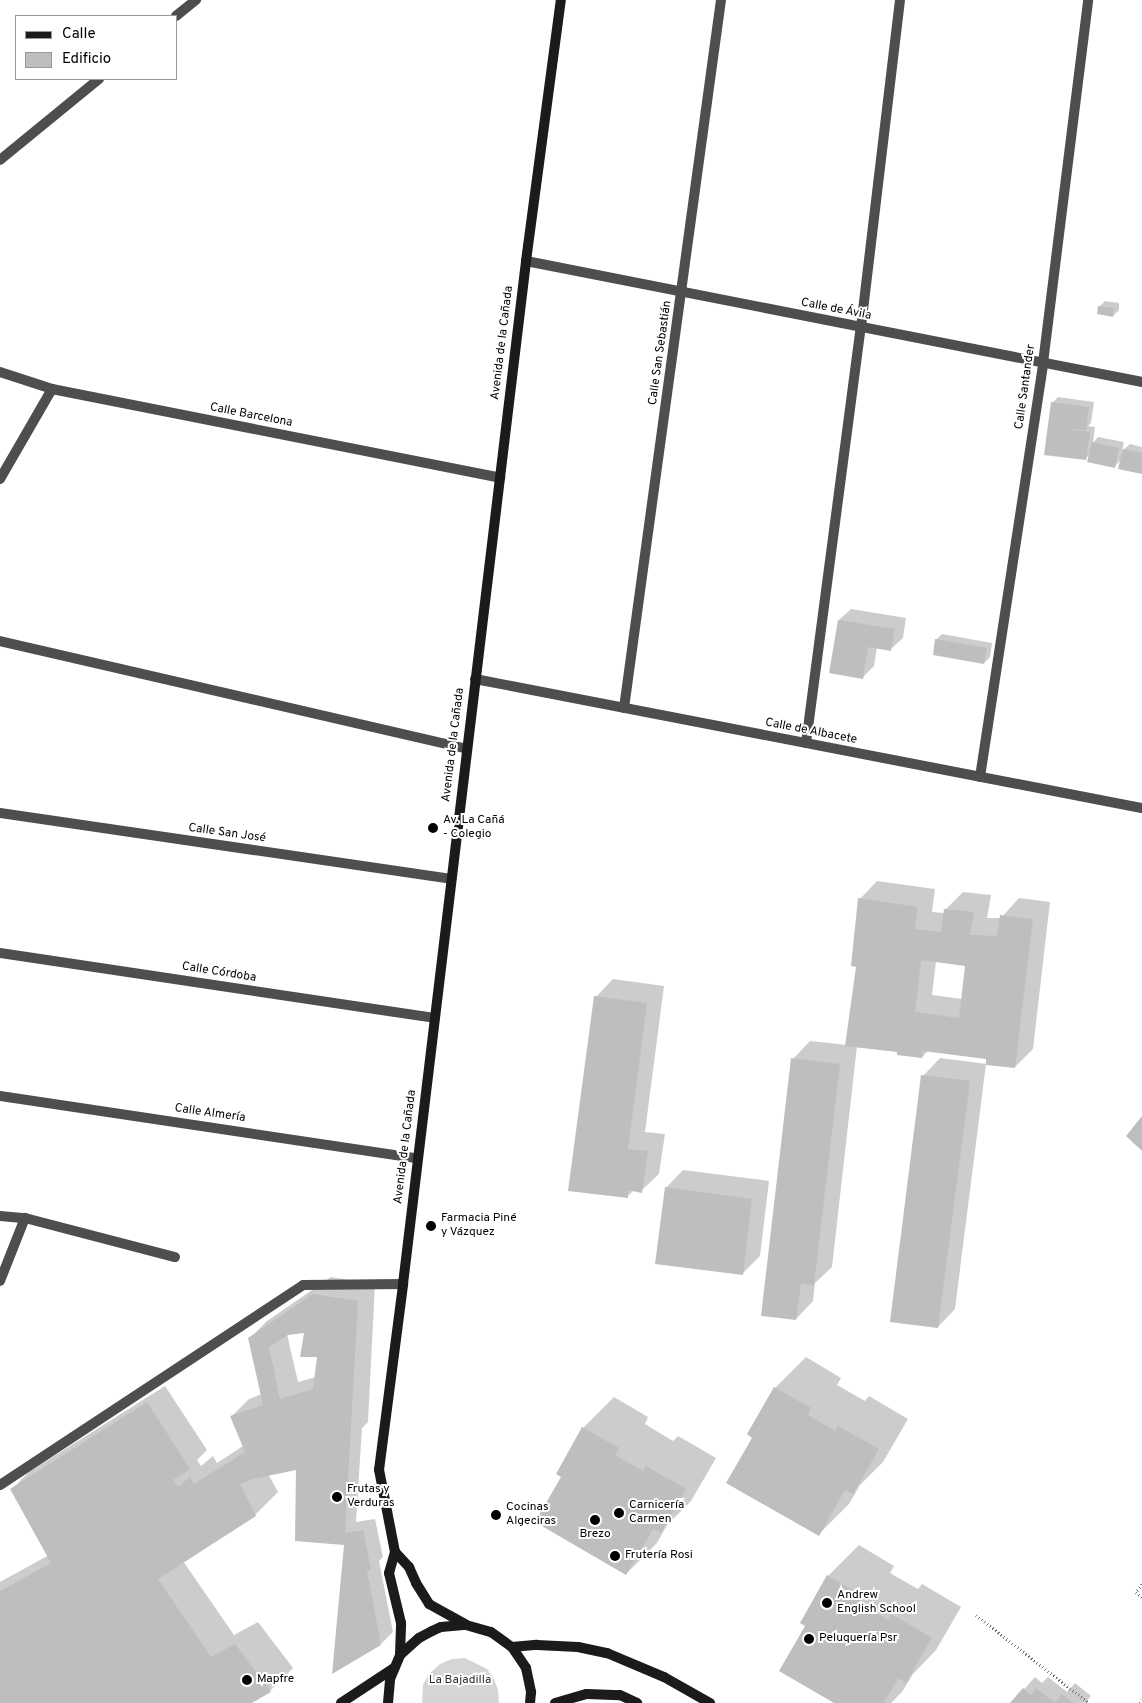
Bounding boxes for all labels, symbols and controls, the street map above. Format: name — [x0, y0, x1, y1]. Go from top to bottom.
legend — [15, 15, 178, 80]
text: Calle — [62, 25, 96, 44]
text: Edificio — [62, 50, 111, 69]
street label: Avenida de la Cañada — [489, 285, 517, 401]
street label: Calle de Ávila — [799, 296, 873, 324]
street label: Calle San Sebastián — [647, 300, 675, 406]
street label: Calle Santander — [1013, 344, 1039, 430]
street label: Calle Barcelona — [208, 401, 294, 431]
street label: Avenida de la Cañada — [440, 687, 468, 803]
street label: Calle de Albacete — [764, 716, 858, 748]
place label: Av. La Cañá - Colegio — [443, 814, 505, 842]
street label: Calle San José — [187, 821, 267, 847]
marker: Av. La Cañá - Colegio — [427, 822, 439, 834]
street label: Calle Córdoba — [181, 960, 257, 986]
street label: Avenida de la Cañada — [392, 1089, 420, 1205]
street label: Calle Almería — [173, 1102, 247, 1126]
place label: Farmacia Piné y Vázquez — [441, 1212, 517, 1240]
marker: Farmacia Piné y Vázquez — [425, 1220, 437, 1232]
place label: Frutas y Verduras — [347, 1483, 395, 1511]
marker: Frutas y Verduras — [331, 1491, 343, 1503]
place label: Carnicería Carmen — [629, 1499, 684, 1527]
place label: Cocinas Algeciras — [506, 1501, 556, 1529]
marker: Carnicería Carmen — [613, 1507, 625, 1519]
marker: Cocinas Algeciras — [490, 1509, 502, 1521]
marker: Brezo — [589, 1514, 601, 1526]
place label: Brezo — [579, 1528, 611, 1542]
place label: Frutería Rosi — [625, 1549, 693, 1563]
marker: Frutería Rosi — [609, 1550, 621, 1562]
place label: Andrew English School — [837, 1589, 916, 1617]
marker: Andrew English School — [821, 1597, 833, 1609]
place label: Peluquería Psr — [819, 1632, 898, 1646]
marker: Peluquería Psr — [803, 1633, 815, 1645]
place label: Mapfre — [257, 1673, 294, 1687]
marker: Mapfre — [241, 1674, 253, 1686]
park label: La Bajadilla — [429, 1674, 491, 1688]

